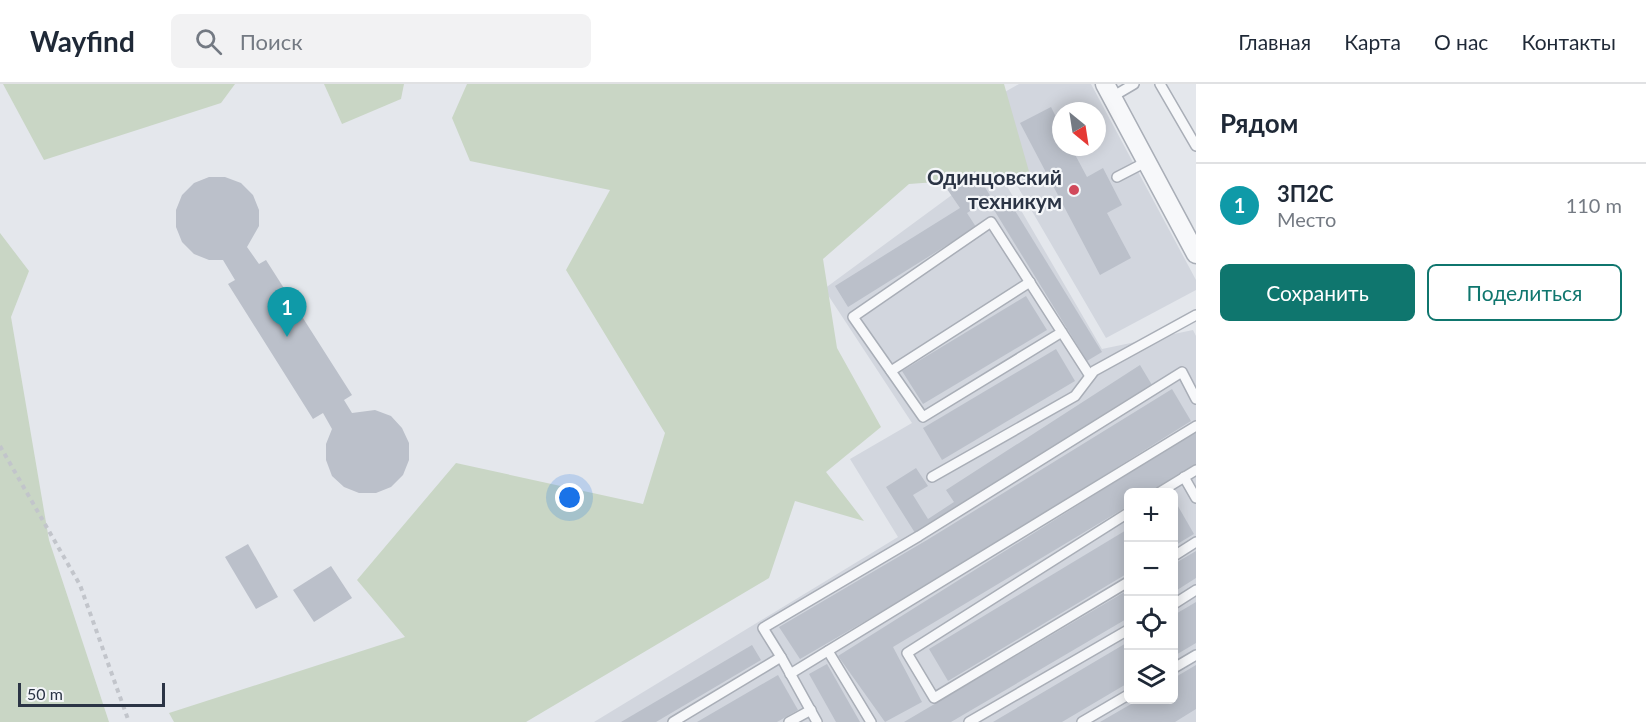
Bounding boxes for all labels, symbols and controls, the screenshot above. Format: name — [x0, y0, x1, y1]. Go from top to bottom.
search box — [171, 14, 591, 68]
text: Wayfind — [30, 24, 135, 58]
icon: search — [192, 25, 225, 58]
text: Поиск — [240, 28, 303, 55]
text: Главная — [1238, 29, 1311, 54]
text: Карта — [1344, 29, 1401, 54]
text: О нас — [1434, 29, 1488, 54]
text: Контакты — [1521, 29, 1616, 54]
north arrow — [1052, 102, 1106, 156]
text: Рядом — [1220, 107, 1298, 139]
place label: Одинцовский техникум — [927, 164, 1062, 213]
text: 3П2С — [1277, 180, 1333, 207]
marker: Одинцовский техникум — [1067, 183, 1081, 197]
text: 1 — [1234, 193, 1245, 217]
text: 110 m — [1566, 193, 1622, 217]
text: Место — [1277, 207, 1336, 231]
button: Сохранить — [1220, 264, 1415, 321]
button: Поделиться — [1427, 264, 1622, 321]
pin: 1 — [268, 288, 306, 337]
your location — [555, 483, 584, 512]
map controls — [1124, 488, 1178, 704]
button: + — [1124, 488, 1178, 542]
button: − — [1124, 542, 1178, 596]
button: locate — [1124, 596, 1178, 650]
button: layers — [1124, 650, 1178, 704]
scale bar — [18, 680, 165, 708]
text: 50 m — [27, 684, 63, 703]

